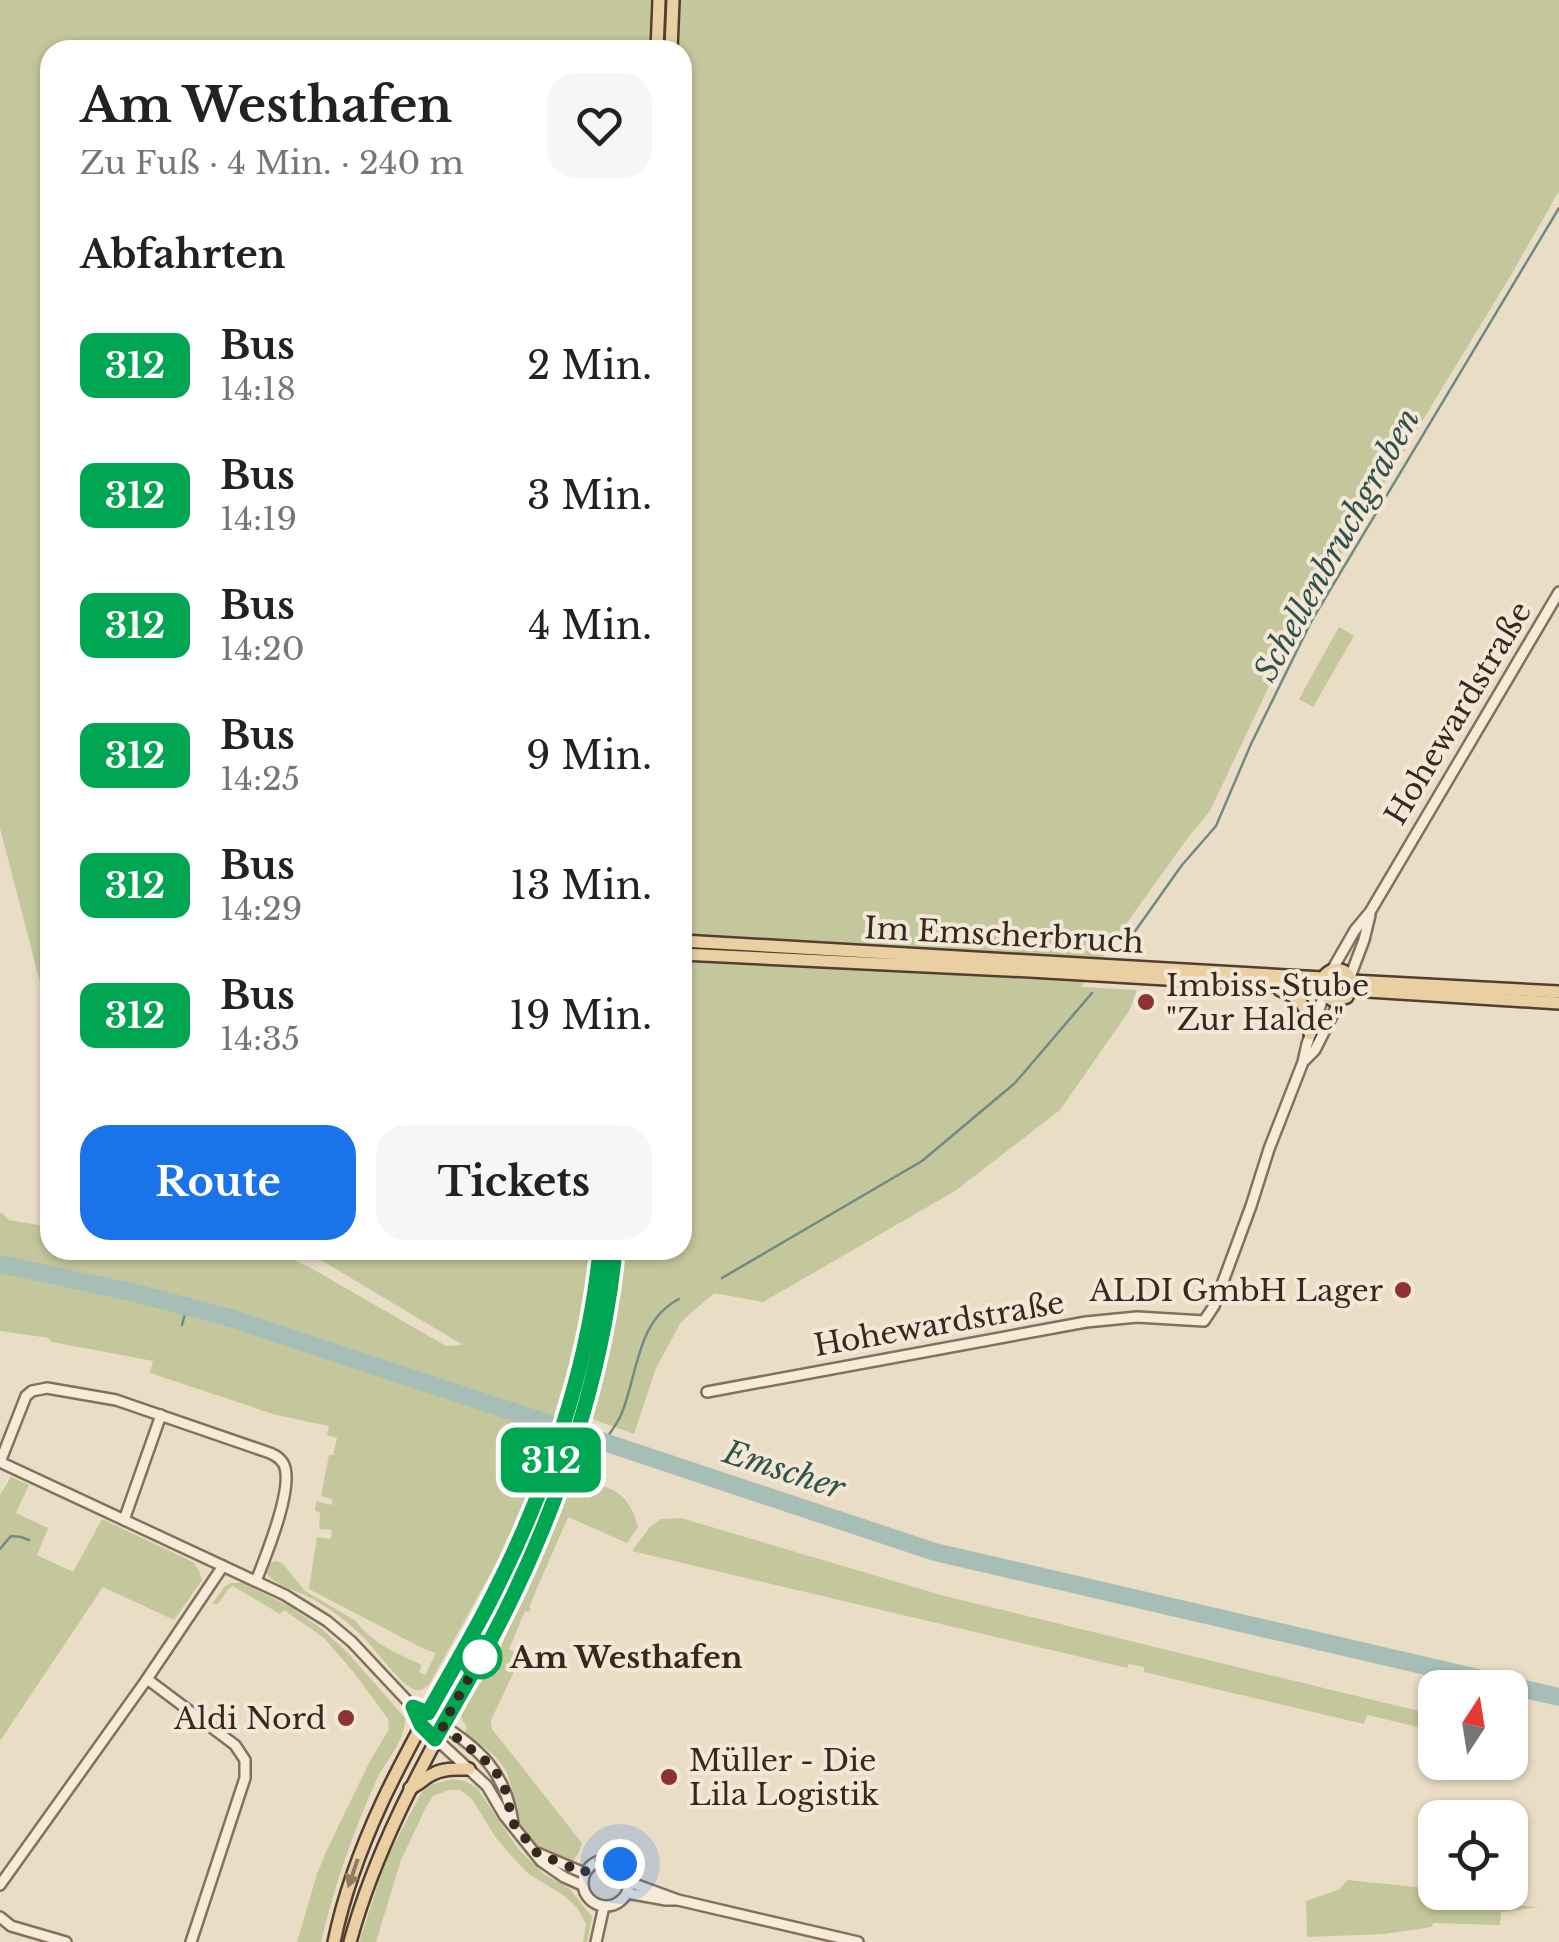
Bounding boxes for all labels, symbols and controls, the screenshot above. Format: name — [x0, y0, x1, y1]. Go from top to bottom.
button: heart — [547, 73, 652, 178]
text: Am Westhafen — [80, 75, 452, 135]
text: Zu Fuß · 4 Min. · 240 m — [80, 143, 464, 183]
text: Abfahrten — [80, 231, 285, 278]
text: Bus — [220, 322, 295, 369]
text: 2 Min. — [527, 342, 652, 389]
text: 312 — [105, 344, 165, 387]
text: 14:18 — [220, 369, 296, 409]
water label: Schellenbruchgraben — [1245, 402, 1429, 688]
text: Bus — [220, 452, 295, 499]
text: 3 Min. — [527, 472, 652, 519]
text: 312 — [105, 474, 165, 517]
text: 14:19 — [220, 499, 297, 539]
text: Bus — [220, 582, 295, 629]
street label: Hohewardstraße — [1377, 595, 1539, 831]
text: 4 Min. — [528, 602, 652, 649]
text: 312 — [105, 604, 165, 647]
text: 14:20 — [220, 629, 305, 669]
text: Bus — [220, 712, 295, 759]
text: 9 Min. — [526, 732, 652, 779]
text: 312 — [105, 734, 165, 777]
text: 14:25 — [220, 759, 300, 799]
text: Bus — [220, 842, 295, 889]
text: 13 Min. — [510, 862, 652, 909]
text: 312 — [105, 864, 165, 907]
text: 14:29 — [220, 889, 302, 929]
street label: Im Emscherbruch — [863, 909, 1145, 961]
place label: Imbiss-Stube "Zur Halde" — [1166, 967, 1369, 1038]
text: Bus — [220, 972, 295, 1019]
marker: Imbiss-Stube "Zur Halde" — [1135, 991, 1157, 1013]
text: 19 Min. — [509, 992, 652, 1039]
text: 312 — [105, 994, 165, 1037]
text: 14:35 — [220, 1019, 300, 1059]
button: Route — [80, 1125, 356, 1240]
button: Tickets — [376, 1125, 652, 1240]
place label: ALDI GmbH Lager — [1089, 1272, 1384, 1309]
marker: ALDI GmbH Lager — [1392, 1279, 1414, 1301]
street label: Hohewardstraße — [811, 1284, 1067, 1364]
line badge: 312 — [494, 1428, 608, 1492]
water label: Emscher — [717, 1431, 851, 1509]
text: 312 — [521, 1439, 581, 1482]
marker: Am Westhafen — [459, 1636, 501, 1678]
place label: Am Westhafen — [509, 1639, 743, 1676]
north arrow — [1418, 1670, 1528, 1780]
map controls — [1418, 1670, 1528, 1910]
place label: Aldi Nord — [173, 1700, 326, 1737]
marker: Aldi Nord — [335, 1707, 357, 1729]
place label: Müller - Die Lila Logistik — [689, 1742, 880, 1813]
marker: Müller - Die Lila Logistik — [658, 1766, 680, 1788]
button: locate — [1418, 1800, 1528, 1910]
your location — [595, 1839, 645, 1889]
one-way arrow — [345, 1859, 360, 1889]

